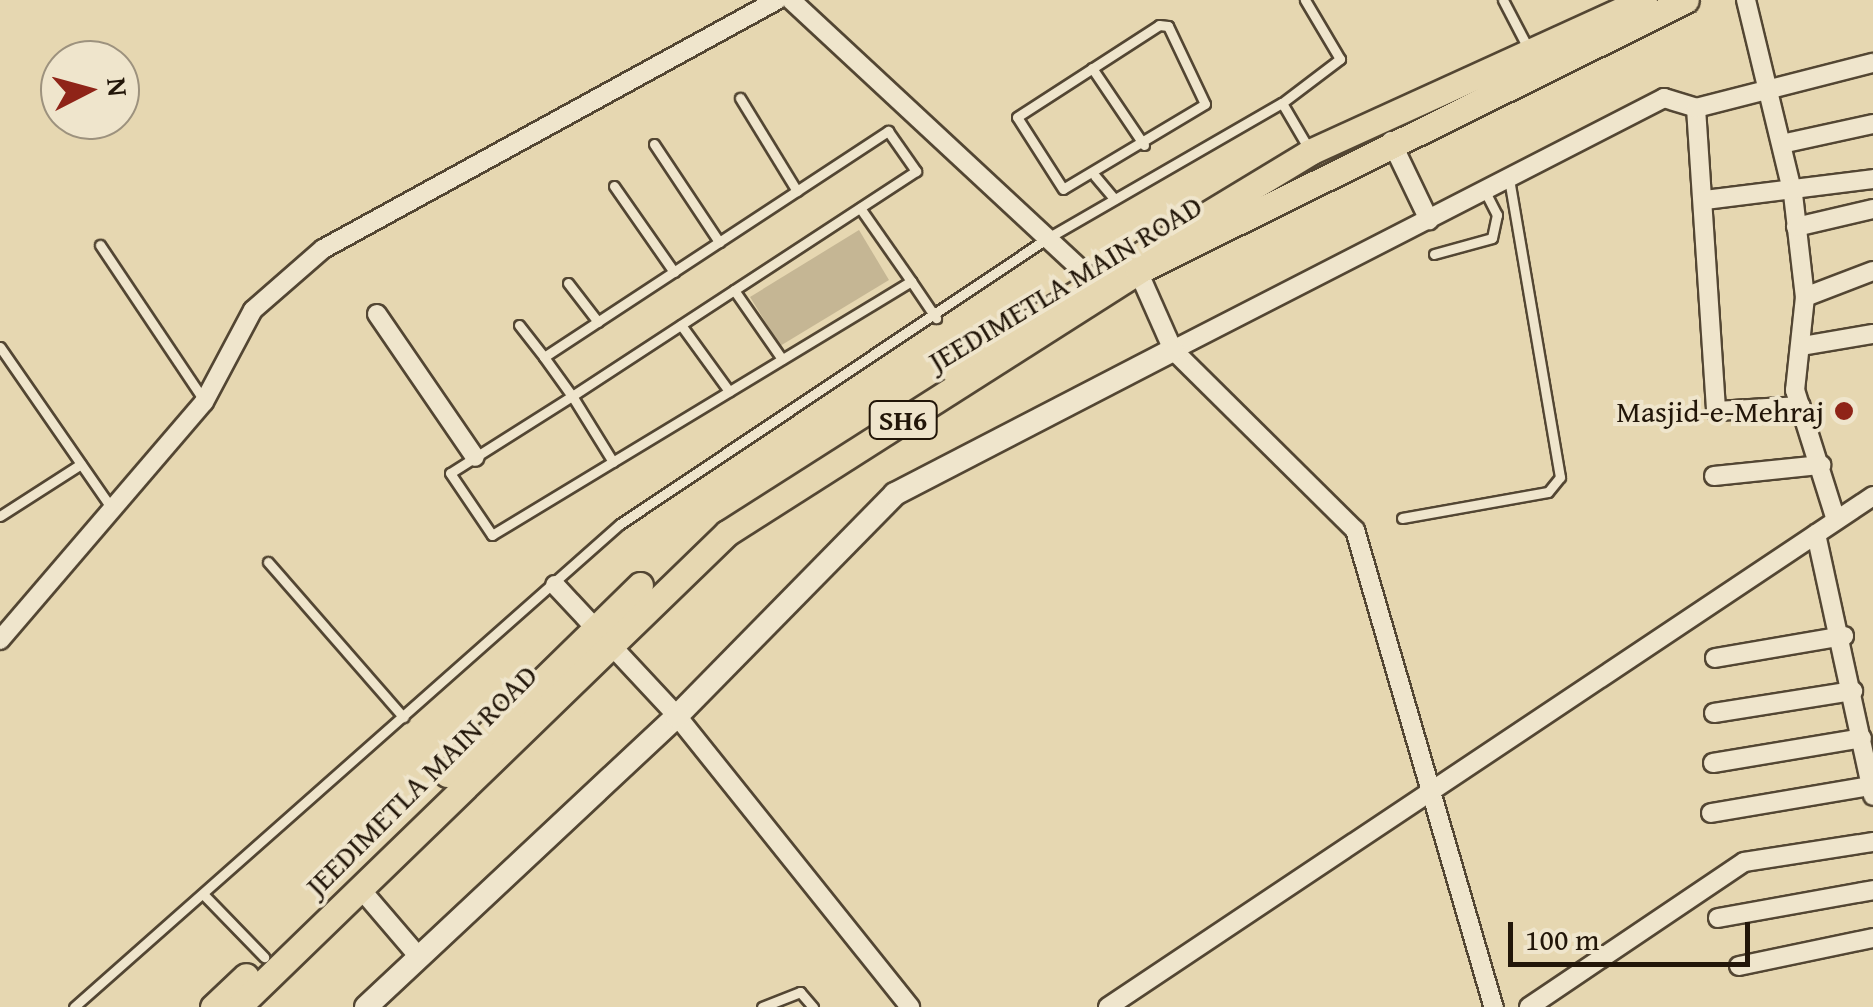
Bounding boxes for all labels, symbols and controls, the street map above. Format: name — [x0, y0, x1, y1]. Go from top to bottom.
north arrow — [40, 40, 140, 140]
text: N — [97, 76, 140, 98]
street label: JEEDIMETLA MAIN ROAD — [922, 187, 1208, 379]
place label: Masjid-e-Mehraj — [1616, 393, 1824, 429]
road number: SH6 — [868, 397, 938, 443]
marker: Masjid-e-Mehraj — [1833, 400, 1855, 422]
street label: JEEDIMETLA MAIN ROAD — [298, 657, 544, 903]
scale bar — [1513, 902, 1756, 964]
text: 100 m — [1525, 917, 1599, 961]

